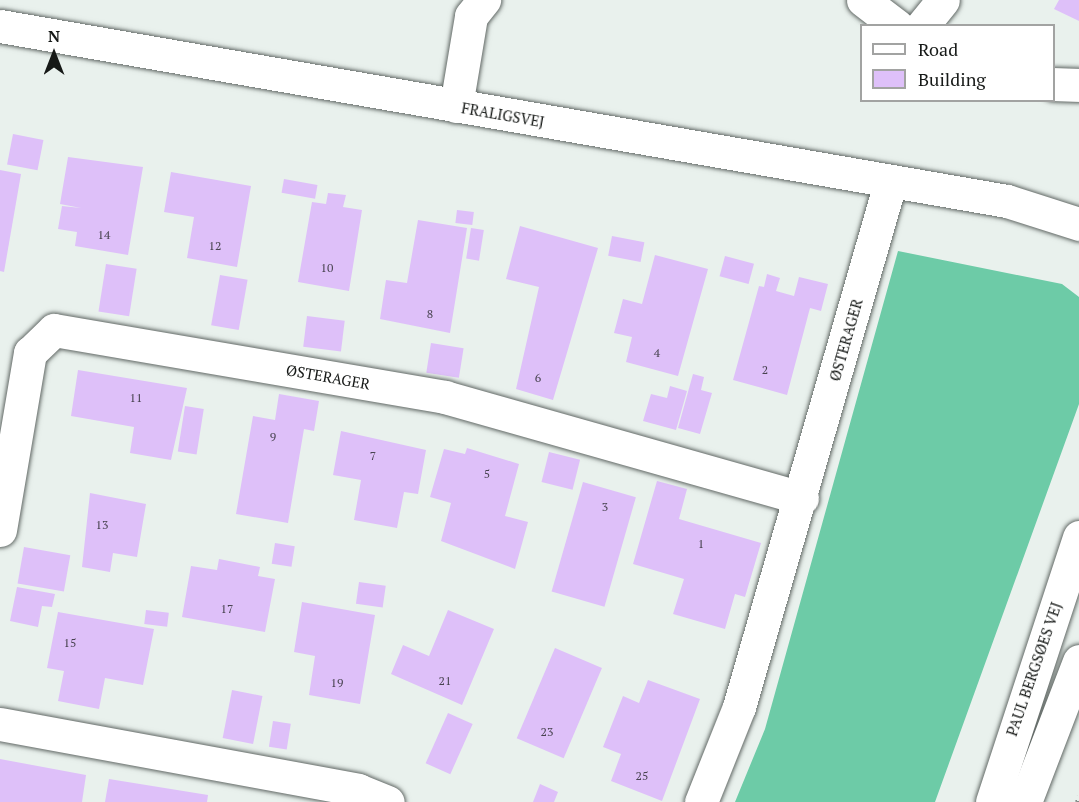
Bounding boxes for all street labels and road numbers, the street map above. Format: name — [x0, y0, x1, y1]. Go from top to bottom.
street label: FRALIGSVEJ — [460, 99, 546, 131]
street label: ØSTERAGER — [826, 297, 866, 383]
street label: ØSTERAGER — [285, 361, 371, 393]
street label: PAUL BERGSØES VEJ — [1003, 599, 1065, 739]

